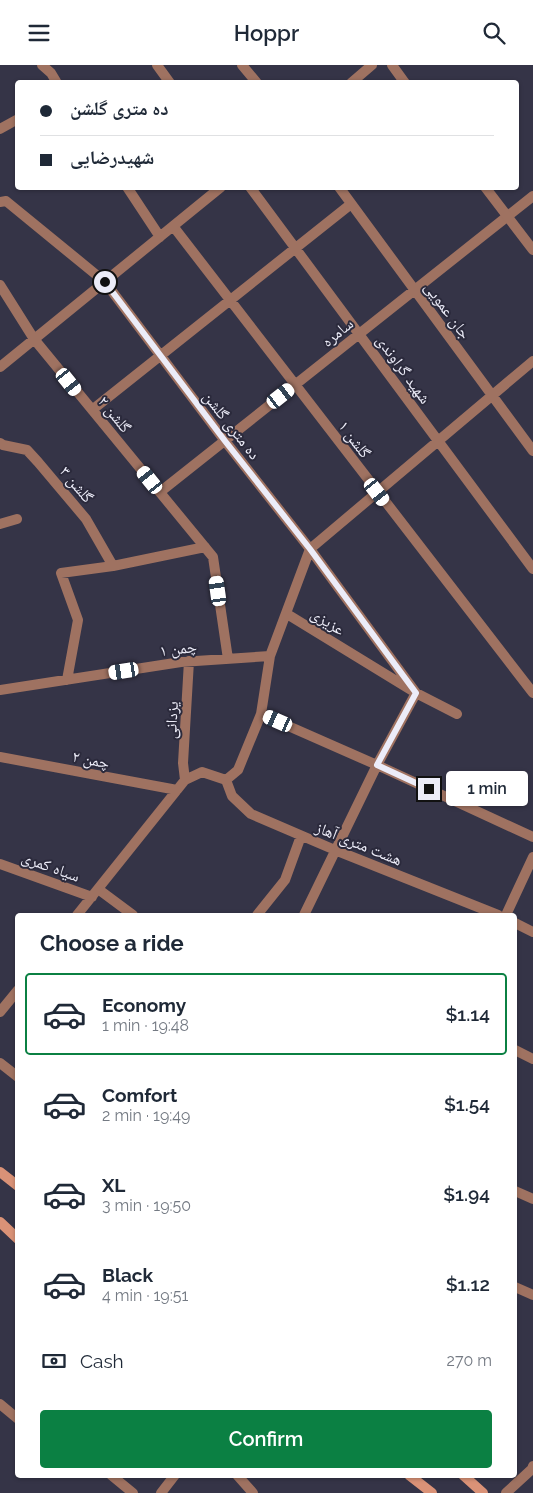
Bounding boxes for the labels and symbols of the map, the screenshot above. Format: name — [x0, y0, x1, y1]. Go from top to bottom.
route start — [94, 271, 116, 293]
street label: جان عمویی — [420, 278, 475, 343]
street label: سامره — [318, 314, 357, 351]
street label: شهید گراوندی — [371, 331, 435, 408]
car — [53, 366, 84, 398]
car — [264, 381, 297, 411]
street label: ده متری گلشن — [198, 387, 264, 464]
street label: گلشن ۲ — [93, 392, 135, 437]
street label: گلشن ۱ — [334, 417, 375, 463]
street label: گلشن ۳ — [55, 462, 98, 507]
car — [134, 464, 165, 496]
car — [361, 476, 392, 508]
car — [208, 575, 227, 607]
street label: عزیزی — [307, 604, 348, 640]
street label: چمن ۱ — [158, 637, 198, 661]
car — [108, 661, 139, 681]
street label: یزدانی — [161, 701, 183, 739]
car — [261, 708, 294, 734]
street label: چمن ۲ — [71, 747, 111, 773]
callout: 1 min — [446, 771, 529, 807]
route end — [418, 778, 440, 800]
street label: هشت متری آهاز — [312, 817, 405, 870]
street label: سیاه کمری — [19, 847, 83, 887]

